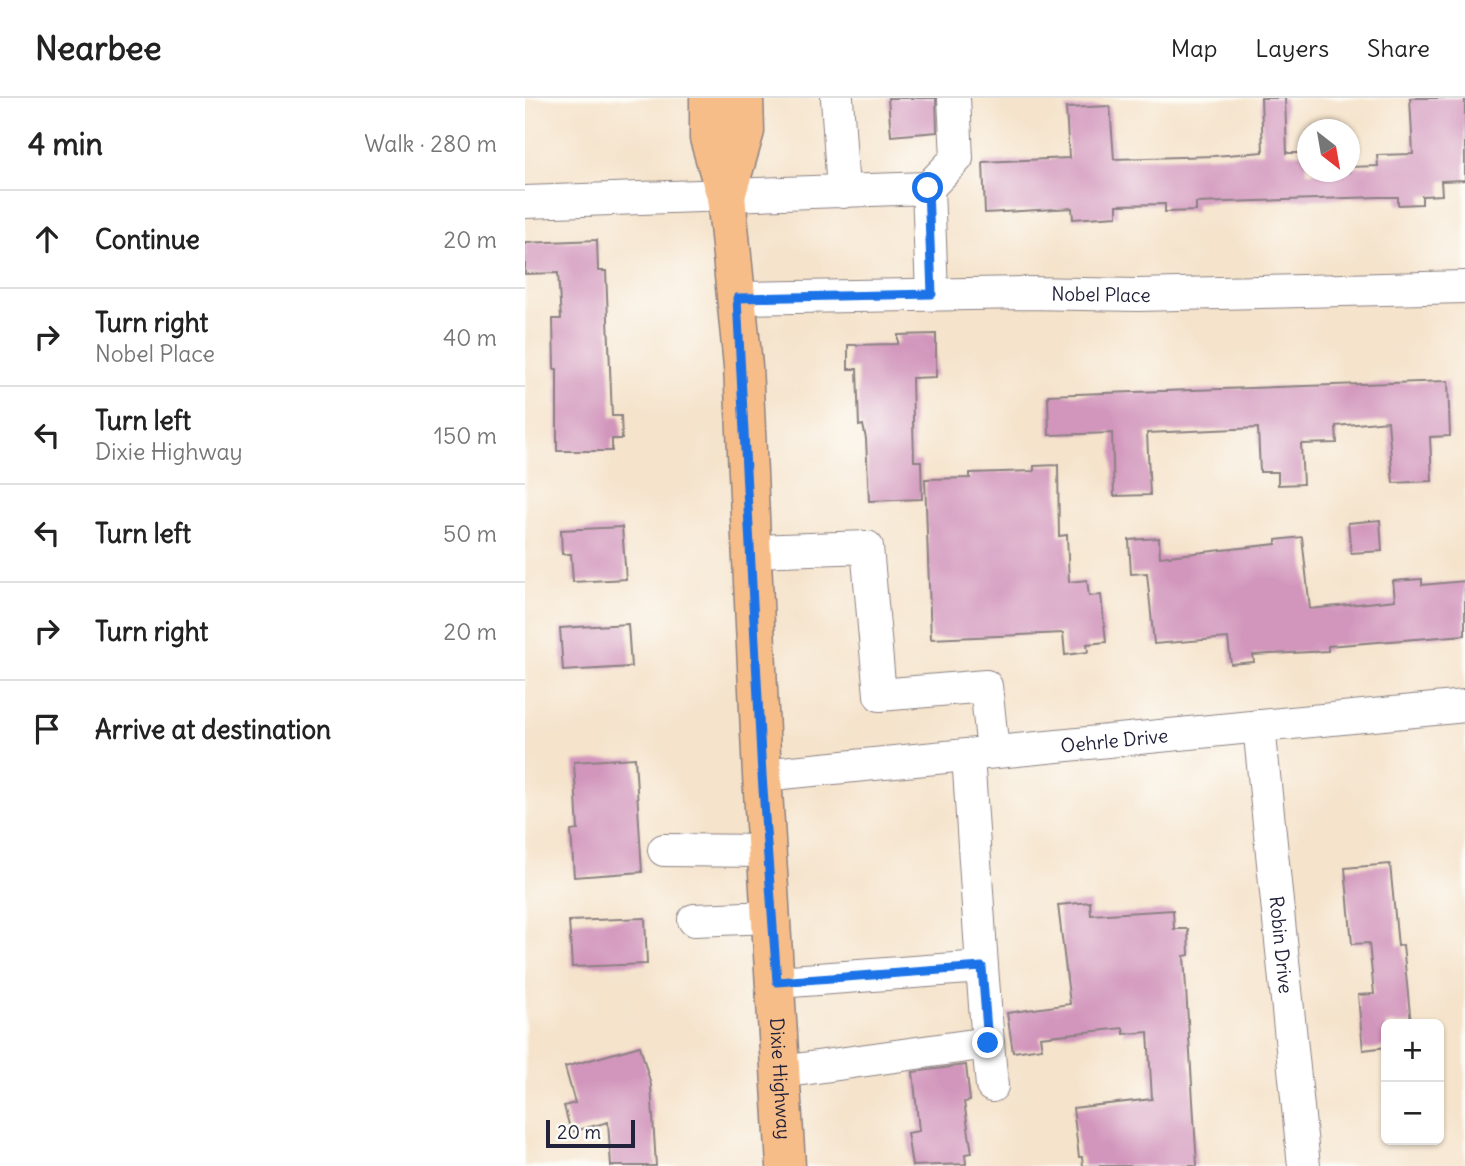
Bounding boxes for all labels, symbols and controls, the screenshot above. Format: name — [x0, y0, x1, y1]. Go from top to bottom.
text: Nearbee — [35, 27, 161, 69]
text: Map — [1171, 33, 1217, 63]
text: Layers — [1255, 33, 1329, 63]
text: Share — [1367, 33, 1430, 63]
north arrow — [1297, 119, 1360, 182]
text: 4 min — [28, 125, 103, 163]
text: Walk · 280 m — [364, 129, 497, 158]
route start — [912, 172, 943, 203]
icon: ahead — [28, 220, 66, 258]
text: Continue — [95, 223, 200, 256]
text: 20 m — [444, 225, 497, 254]
street label: Nobel Place — [1051, 281, 1151, 307]
text: Turn right — [95, 306, 208, 339]
icon: right — [28, 318, 66, 356]
text: 40 m — [443, 323, 497, 352]
text: Nobel Place — [95, 339, 215, 368]
text: Turn left — [95, 404, 191, 437]
icon: left — [28, 416, 66, 454]
text: 150 m — [434, 421, 497, 450]
text: Dixie Highway — [95, 437, 243, 466]
icon: left — [28, 514, 66, 552]
text: Turn left — [95, 517, 191, 550]
text: 50 m — [443, 519, 497, 548]
icon: right — [28, 612, 66, 650]
text: Turn right — [95, 615, 208, 648]
text: 20 m — [444, 617, 497, 646]
icon: arrive — [28, 710, 66, 748]
text: Arrive at destination — [95, 713, 331, 746]
street label: Oehrle Drive — [1060, 723, 1169, 758]
street label: Robin Drive — [1264, 895, 1298, 995]
street label: Dixie Highway — [765, 1017, 796, 1140]
map controls — [1381, 1019, 1444, 1145]
button: + — [1381, 1019, 1444, 1082]
route end — [972, 1027, 1003, 1058]
button: − — [1381, 1082, 1444, 1145]
scale bar — [546, 1117, 635, 1149]
text: 20 m — [557, 1120, 601, 1144]

